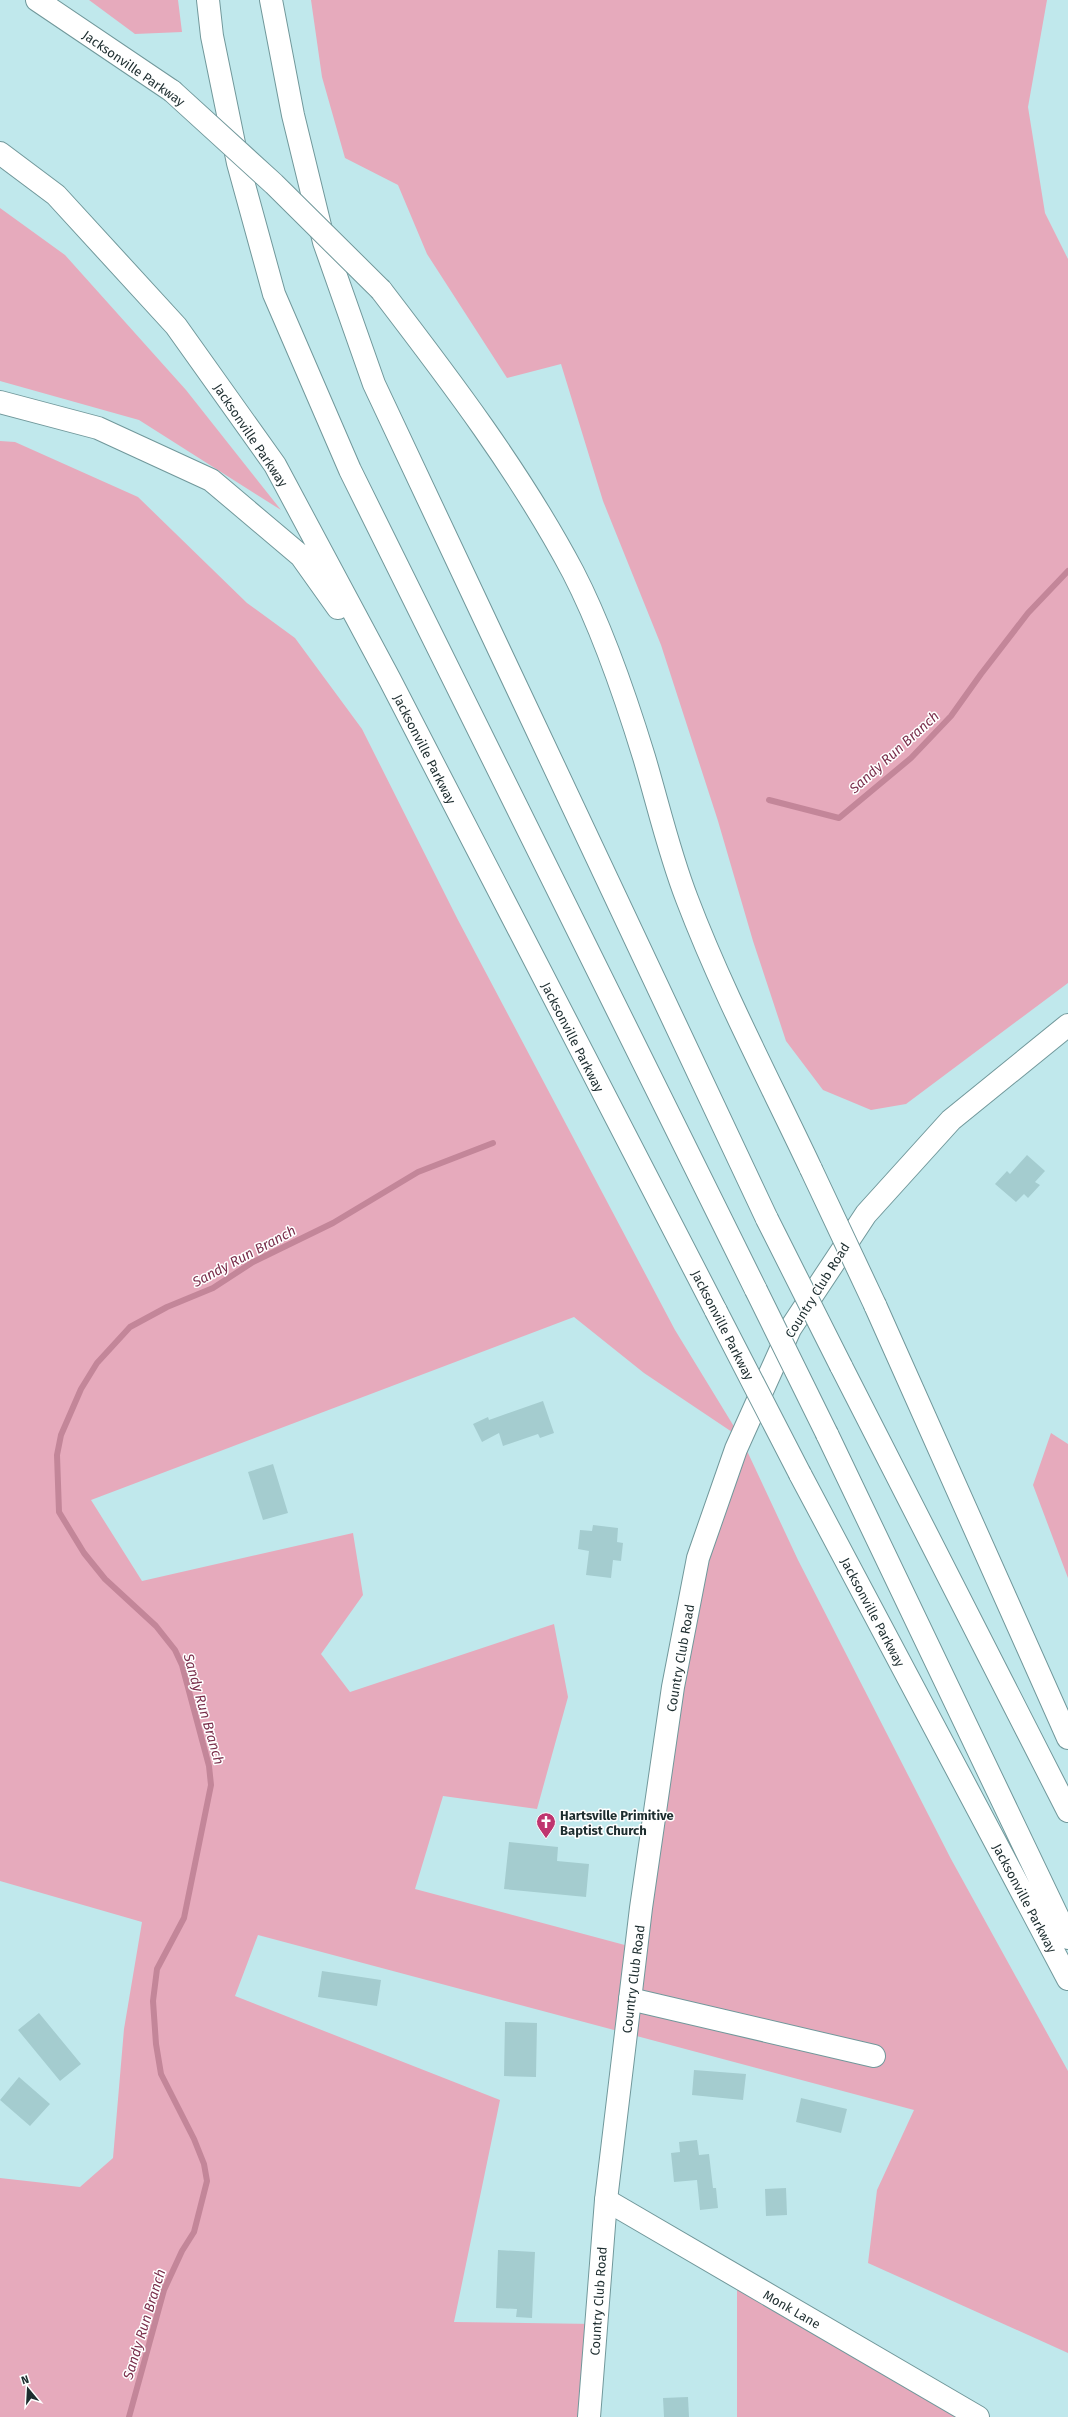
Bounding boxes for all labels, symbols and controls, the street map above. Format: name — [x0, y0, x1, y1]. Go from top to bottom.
street label: Jacksonville Parkway — [80, 28, 188, 110]
street label: Jacksonville Parkway — [210, 381, 291, 490]
street label: Jacksonville Parkway — [390, 692, 459, 807]
water label: Sandy Run Branch — [845, 708, 943, 798]
street label: Jacksonville Parkway — [538, 980, 607, 1095]
water label: Sandy Run Branch — [189, 1222, 299, 1291]
street label: Country Club Road — [782, 1240, 853, 1340]
street label: Jacksonville Parkway — [688, 1268, 757, 1383]
street label: Jacksonville Parkway — [837, 1555, 908, 1670]
street label: Country Club Road — [664, 1603, 697, 1713]
water label: Sandy Run Branch — [179, 1651, 227, 1767]
place label: Hartsville Primitive Baptist Church — [560, 1808, 674, 1838]
church icon: Hartsville Primitive Baptist Church — [535, 1811, 557, 1839]
street label: Jacksonville Parkway — [989, 1841, 1060, 1956]
street label: Country Club Road — [619, 1924, 648, 2034]
street label: Country Club Road — [587, 2246, 610, 2356]
water label: Sandy Run Branch — [119, 2267, 169, 2382]
street label: Monk Lane — [760, 2287, 823, 2332]
north arrow — [8, 2369, 48, 2409]
text: N — [20, 2373, 31, 2387]

